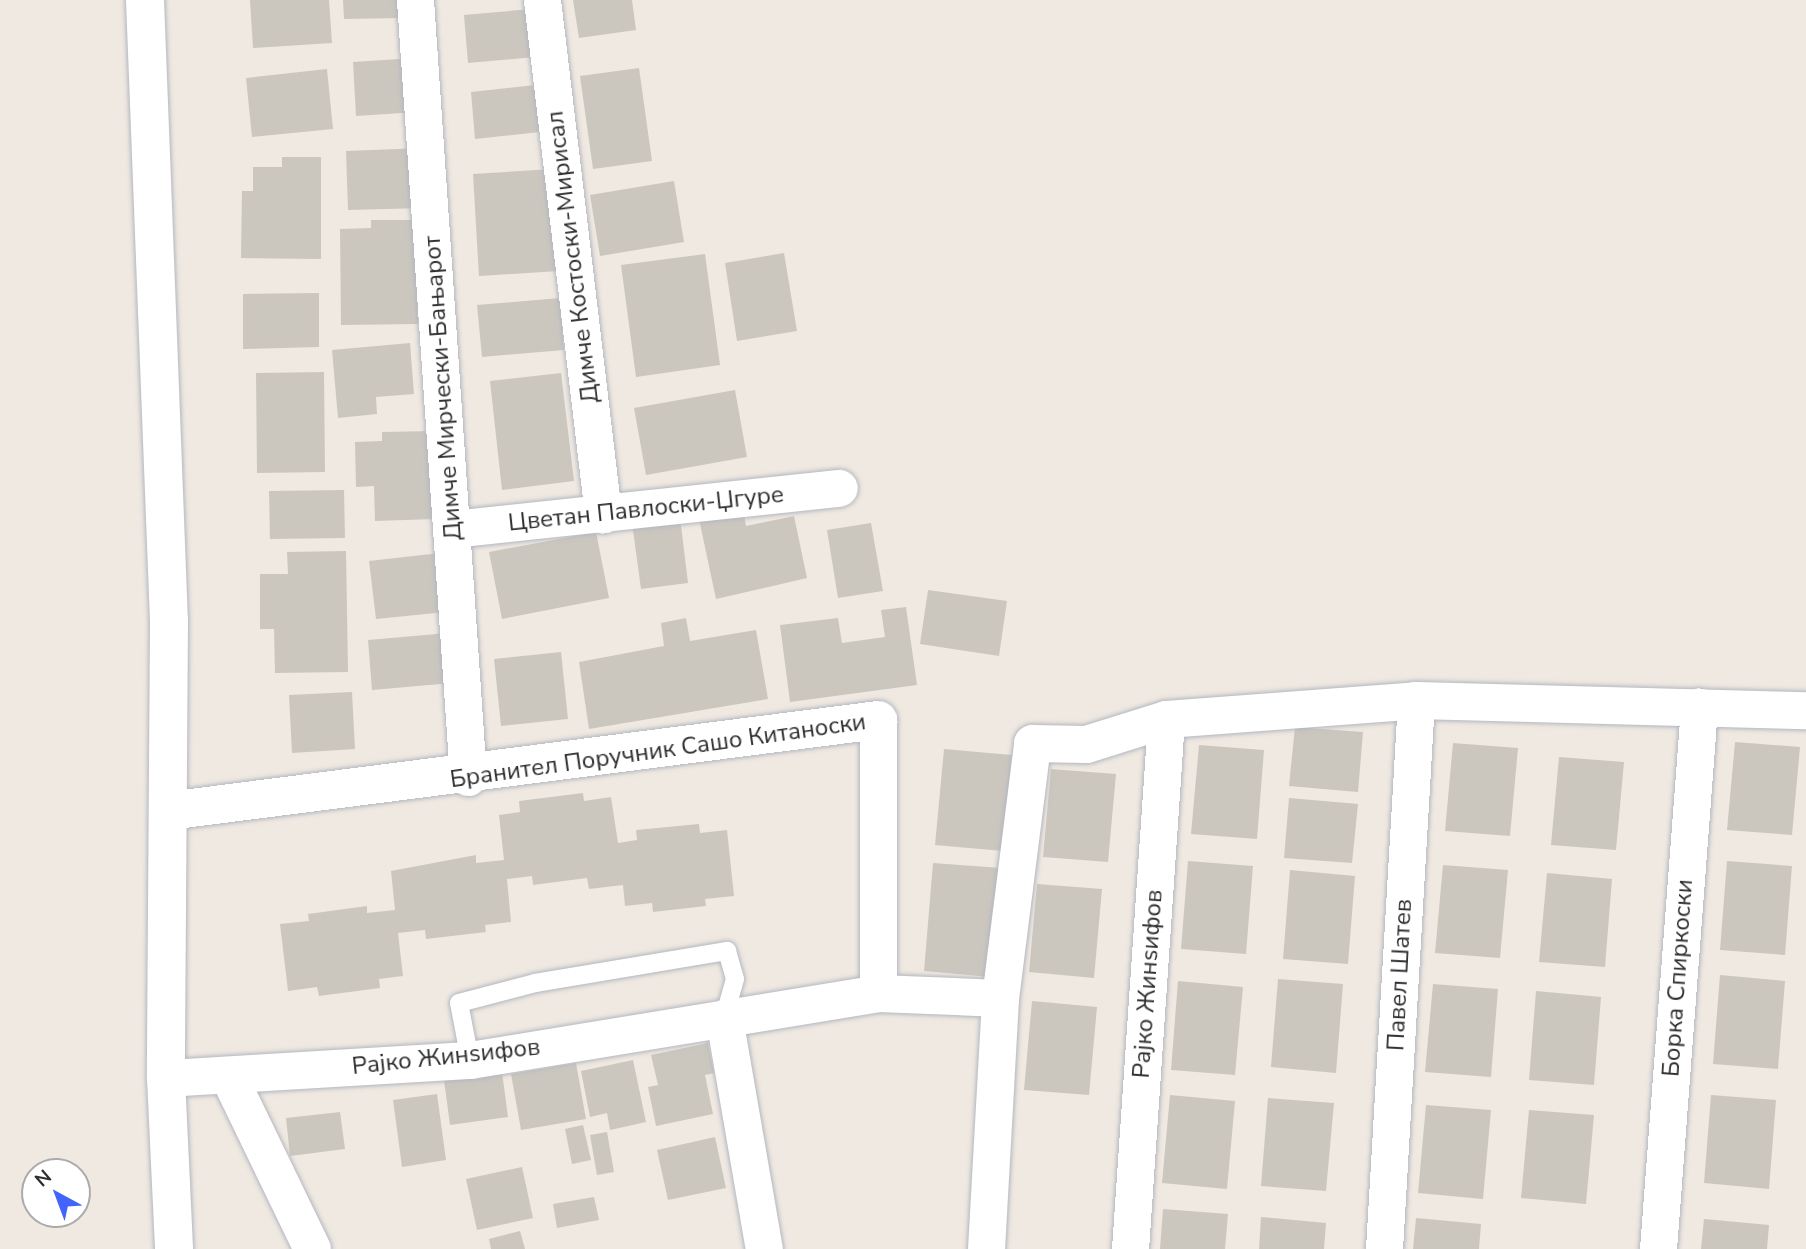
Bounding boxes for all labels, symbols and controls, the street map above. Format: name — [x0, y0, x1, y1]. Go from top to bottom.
street label: Димче Костоски-Мирисал — [541, 109, 605, 405]
street label: Димче Мирчески-Бањарот — [418, 235, 468, 541]
street label: Цветан Павлоски-Џгуре — [507, 480, 785, 538]
street label: Бранител Поручник Сашо Китаноски — [448, 708, 868, 794]
street label: Борка Спиркоски — [1657, 878, 1699, 1078]
street label: Рајко Жинѕифов — [1127, 889, 1169, 1079]
street label: Павел Шатев — [1382, 898, 1418, 1052]
street label: Рајко Жинѕифов — [350, 1033, 542, 1081]
north arrow — [21, 1158, 91, 1228]
text: N — [30, 1164, 57, 1193]

